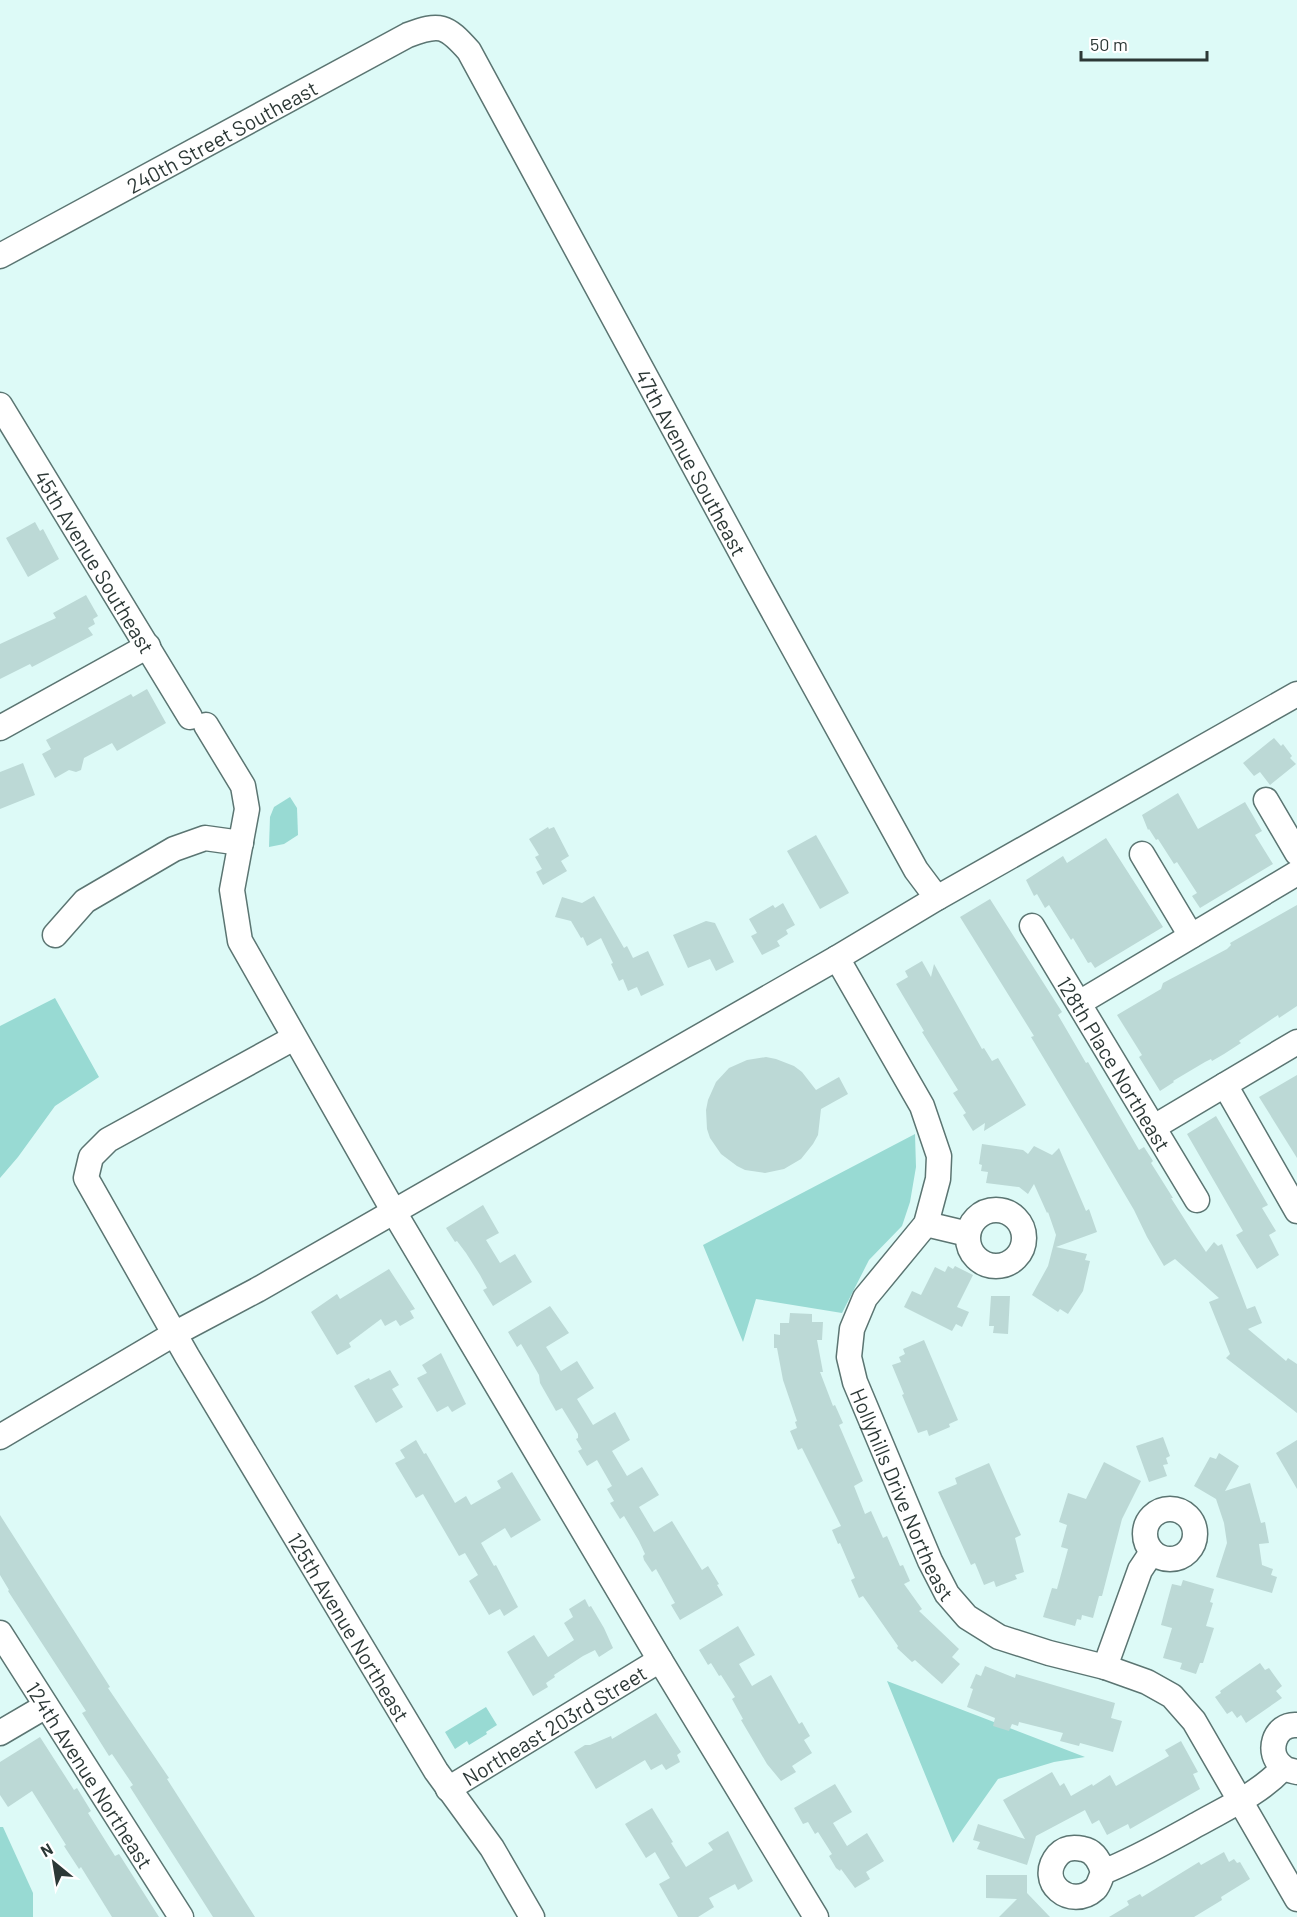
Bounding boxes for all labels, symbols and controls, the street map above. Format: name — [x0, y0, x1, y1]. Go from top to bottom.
scale bar — [1081, 24, 1207, 62]
text: 50 m — [1090, 33, 1128, 55]
street label: 240th Street Southeast — [122, 74, 321, 198]
street label: 47th Avenue Southeast — [631, 364, 753, 560]
street label: 45th Avenue Southeast — [30, 465, 160, 657]
street label: 128th Place Northeast — [1052, 971, 1177, 1155]
street label: Hollyhills Drive Northeast — [846, 1384, 959, 1606]
street label: 125th Avenue Northeast — [283, 1528, 416, 1725]
street label: Northeast 203rd Street — [457, 1659, 650, 1790]
street label: 124th Avenue Northeast — [21, 1677, 159, 1873]
north arrow — [24, 1833, 84, 1893]

